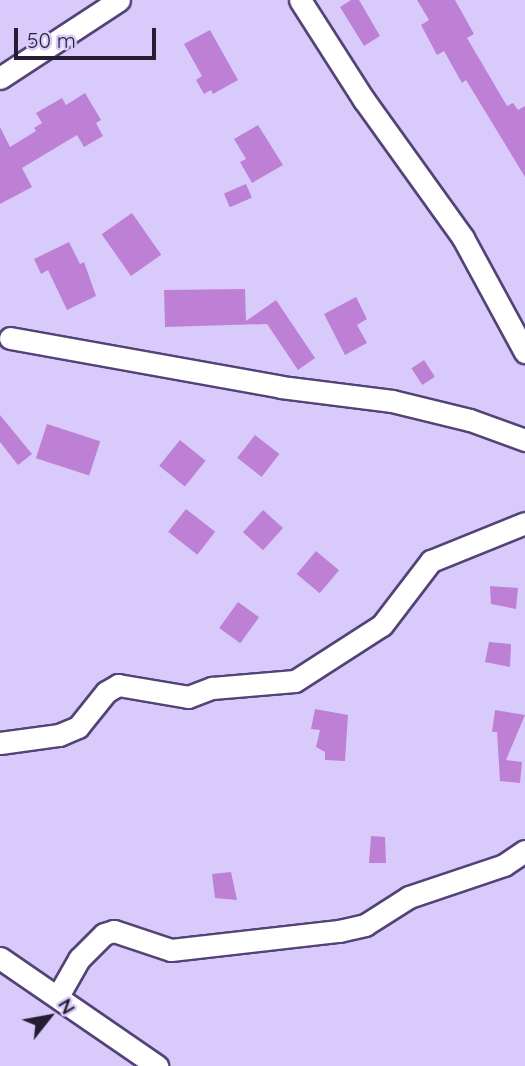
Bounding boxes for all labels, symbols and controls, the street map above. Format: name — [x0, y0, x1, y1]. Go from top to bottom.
scale bar — [18, 14, 159, 58]
text: 50 m — [27, 27, 76, 53]
north arrow — [14, 982, 84, 1052]
text: N — [53, 994, 81, 1018]

